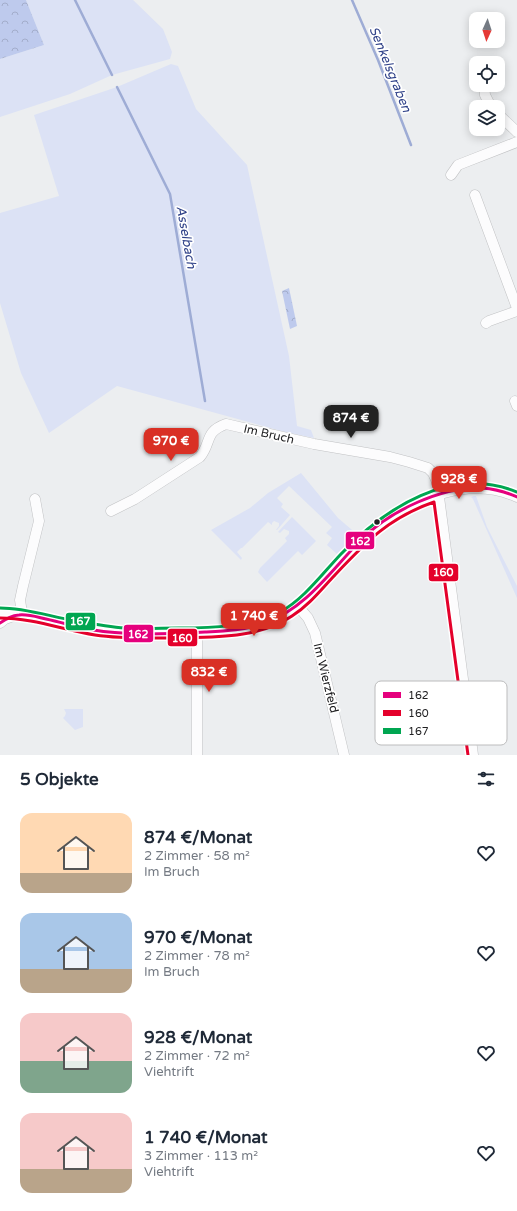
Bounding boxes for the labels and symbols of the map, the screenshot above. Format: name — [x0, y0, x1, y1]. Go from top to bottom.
north arrow — [469, 12, 505, 48]
water label: Senkelsgraben — [366, 24, 415, 116]
water label: Asselbach — [173, 205, 200, 271]
pin: 874 € — [323, 405, 379, 439]
street label: Im Bruch — [242, 421, 296, 447]
pin: 970 € — [143, 428, 199, 462]
pin: 928 € — [431, 466, 487, 500]
unlabelled marker — [372, 517, 382, 527]
line badge: 162 — [345, 531, 375, 550]
text: 162 — [350, 535, 370, 548]
line badge: 160 — [428, 563, 459, 582]
text: 160 — [433, 566, 453, 579]
pin: 1 740 € — [217, 603, 291, 637]
line badge: 167 — [65, 612, 96, 631]
text: 167 — [70, 615, 90, 628]
line badge: 162 — [123, 624, 154, 643]
text: 162 — [128, 628, 148, 641]
line badge: 160 — [167, 628, 198, 647]
text: 160 — [172, 632, 192, 645]
street label: Im Wierzfeld — [311, 642, 341, 714]
pin: 832 € — [181, 659, 237, 693]
legend — [375, 681, 507, 745]
text: 162 — [408, 689, 429, 702]
text: 160 — [408, 707, 429, 720]
text: 167 — [408, 725, 429, 738]

